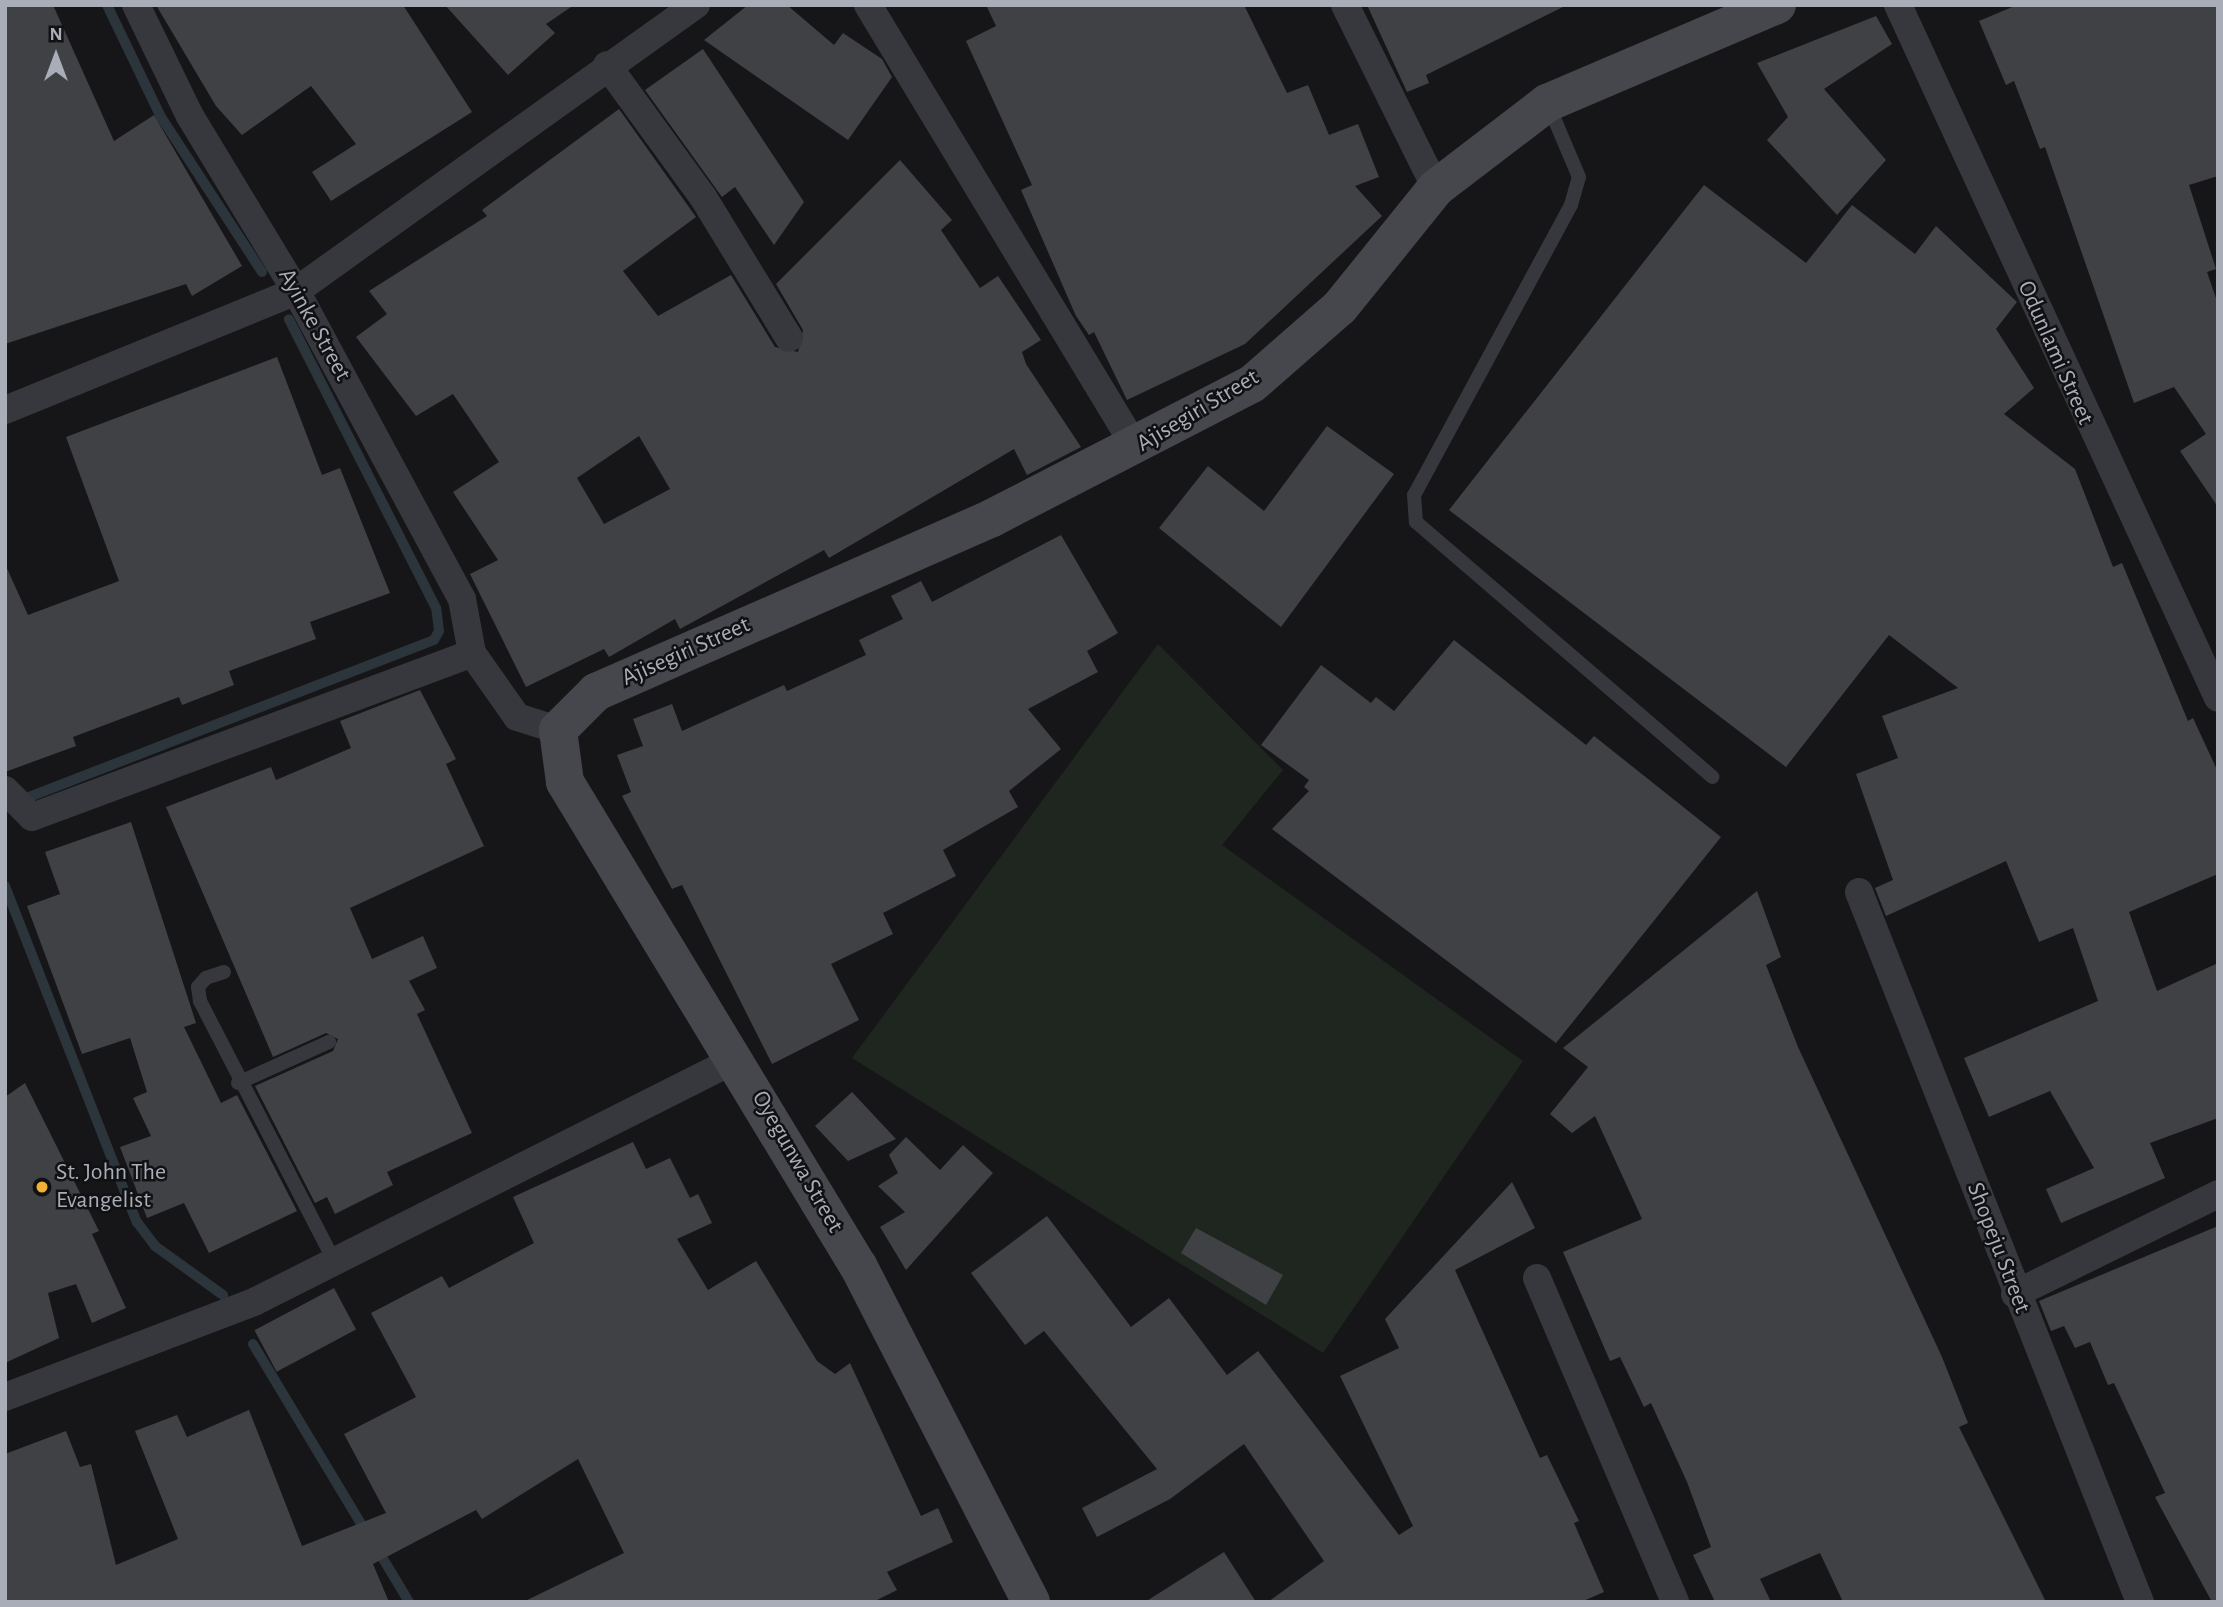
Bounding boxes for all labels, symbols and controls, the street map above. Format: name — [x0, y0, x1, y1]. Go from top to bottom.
north arrow — [21, 21, 91, 91]
text: N — [49, 25, 63, 44]
street label: Ayinke Street — [271, 264, 357, 386]
street label: Odunlami Street — [2010, 277, 2100, 429]
street label: Ajisegiri Street — [1132, 363, 1264, 459]
street label: Ajisegiri Street — [617, 611, 755, 693]
street label: Oyegunwa Street — [745, 1086, 849, 1238]
place label: St. John The Evangelist — [56, 1159, 166, 1215]
marker: St. John The Evangelist — [34, 1179, 50, 1195]
street label: Shopeju Street — [1960, 1179, 2036, 1317]

